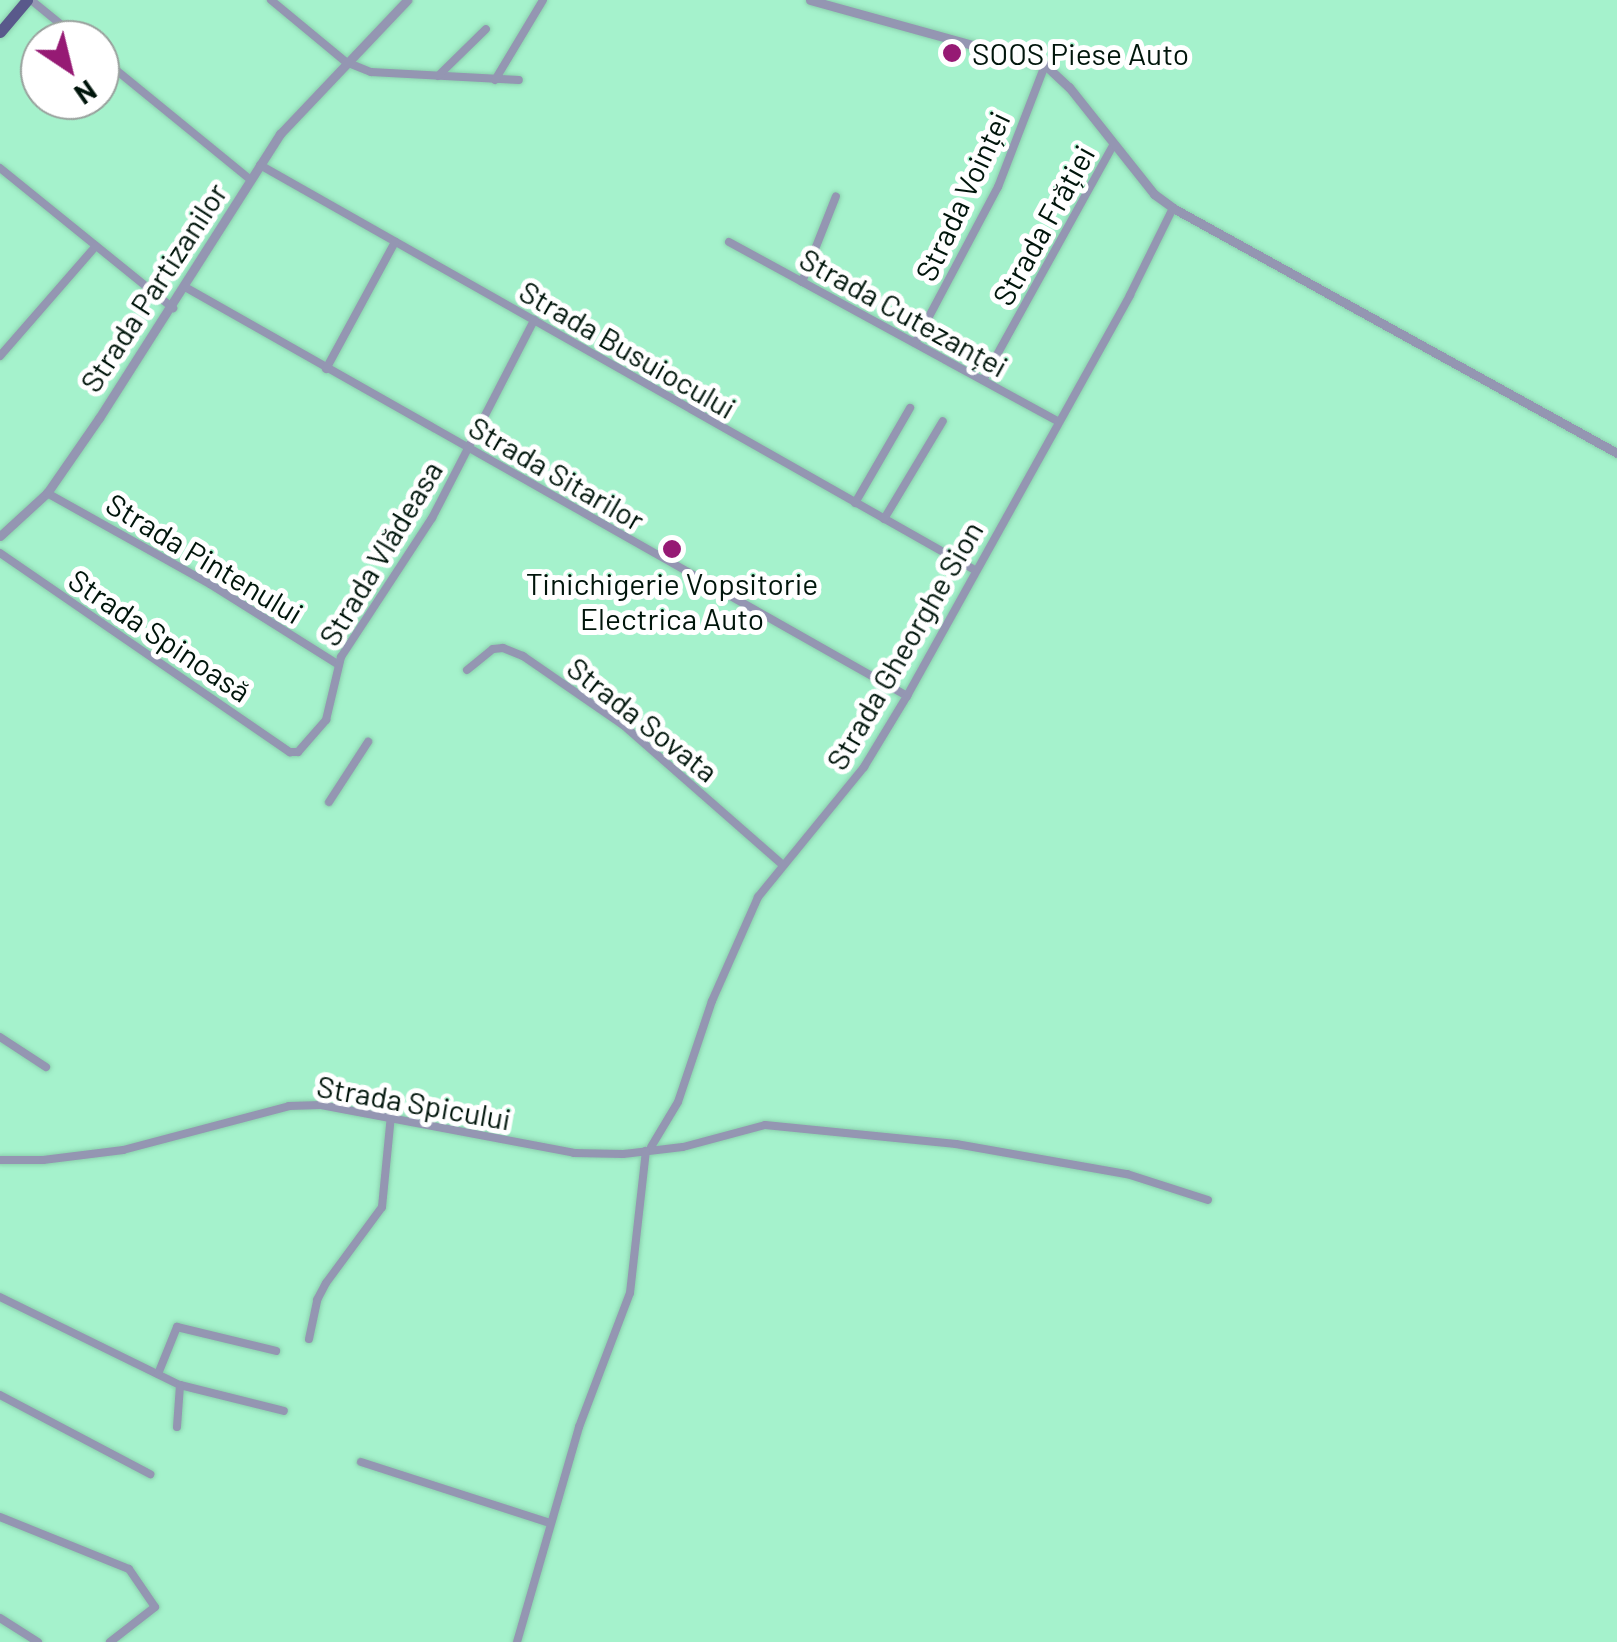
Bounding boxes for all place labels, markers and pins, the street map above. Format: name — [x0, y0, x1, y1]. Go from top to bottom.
place label: SOOS Piese Auto — [972, 35, 1189, 71]
marker: SOOS Piese Auto — [941, 42, 963, 64]
marker: Tinichigerie Vopsitorie Electrica Auto — [661, 538, 683, 560]
place label: Tinichigerie Vopsitorie Electrica Auto — [526, 565, 818, 636]

